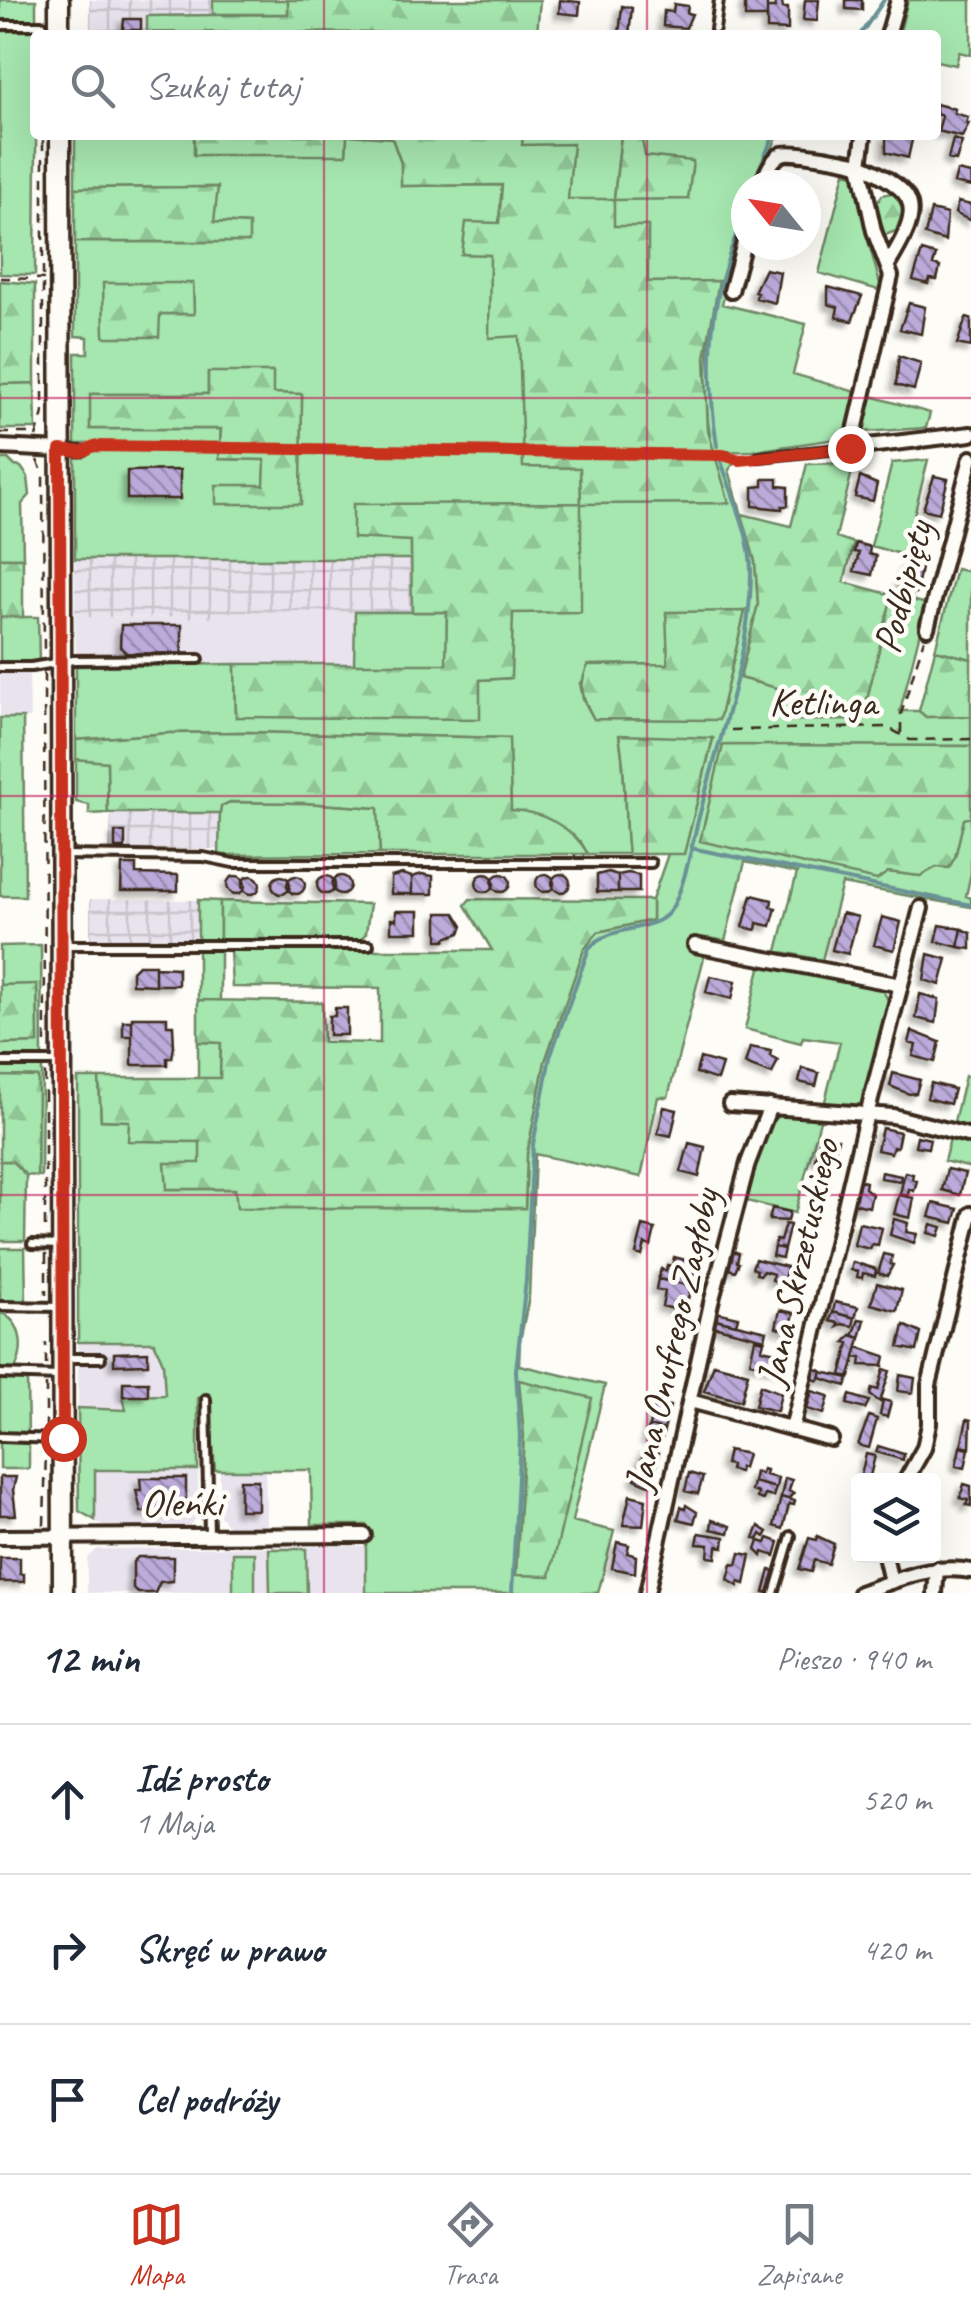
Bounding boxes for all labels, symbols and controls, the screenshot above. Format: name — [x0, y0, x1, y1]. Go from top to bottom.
search box — [30, 30, 941, 140]
icon: search — [65, 58, 120, 113]
text: Szukaj tutaj — [145, 62, 300, 109]
north arrow — [731, 170, 821, 260]
route end — [828, 426, 874, 472]
street label: Podbipięty — [861, 513, 945, 658]
street label: Ketlinga — [769, 677, 880, 727]
street label: Jana Skrzetuskiego — [745, 1133, 851, 1393]
street label: Jana Onufrego Zagłoby — [613, 1182, 732, 1498]
route start — [41, 1416, 87, 1462]
map controls — [851, 1473, 941, 1563]
button: layers — [851, 1473, 941, 1563]
street label: Oleńki — [142, 1478, 227, 1528]
text: 12 min — [40, 1632, 139, 1685]
text: Pieszo · 940 m — [777, 1638, 931, 1679]
text: Idź prosto — [135, 1755, 268, 1802]
icon: ahead — [40, 1772, 95, 1827]
text: 520 m — [862, 1779, 931, 1820]
text: 1 Maja — [135, 1802, 214, 1843]
icon: right — [40, 1922, 95, 1977]
text: Skręć w prawo — [135, 1926, 324, 1973]
text: 420 m — [862, 1929, 931, 1970]
icon: arrive — [40, 2072, 95, 2127]
text: Cel podróży — [135, 2076, 278, 2123]
tab: Mapa — [129, 2197, 184, 2292]
tab: Trasa — [443, 2197, 498, 2292]
tab: Zapisane — [757, 2197, 842, 2292]

